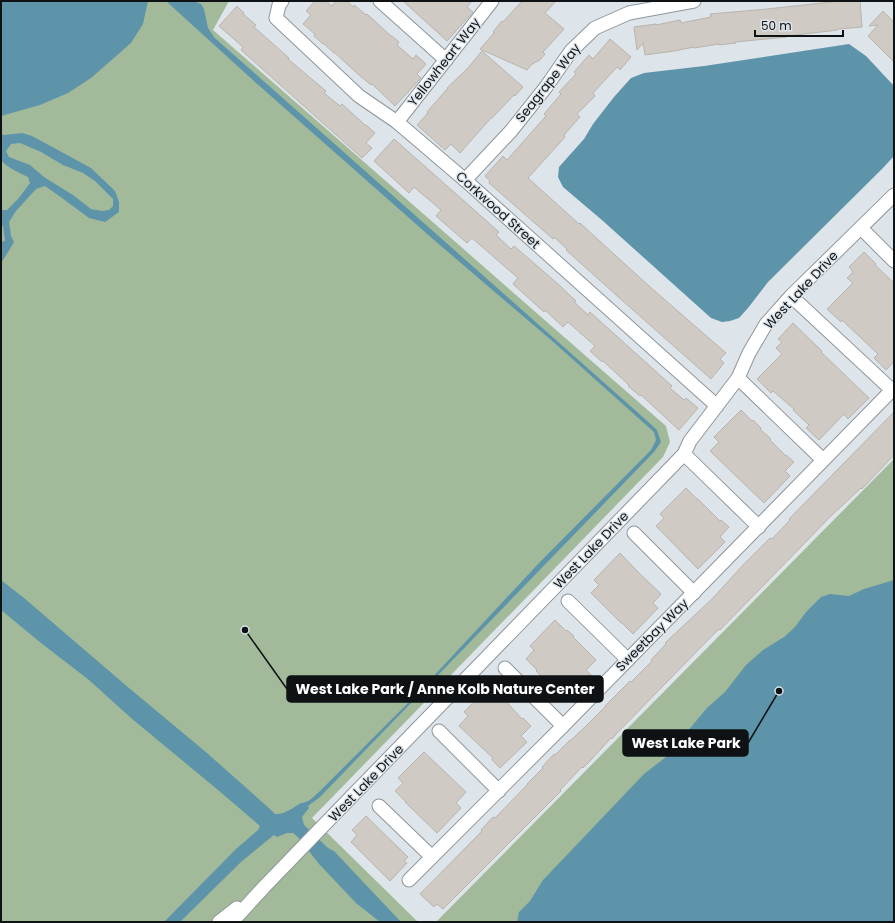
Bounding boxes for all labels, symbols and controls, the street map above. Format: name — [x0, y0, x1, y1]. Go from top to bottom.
scale bar — [755, 12, 843, 38]
street label: Yellowheart Way — [403, 13, 485, 110]
text: 50 m — [761, 17, 792, 34]
street label: Seagrape Way — [511, 39, 585, 127]
street label: Corkwood Street — [452, 167, 545, 253]
street label: West Lake Drive — [760, 247, 842, 333]
street label: West Lake Drive — [549, 507, 633, 593]
street label: Sweetbay Way — [611, 594, 693, 676]
callout: West Lake Park / Anne Kolb Nature Center — [287, 676, 603, 702]
text: West Lake Park / Anne Kolb Nature Center — [295, 679, 595, 699]
callout: West Lake Park — [623, 730, 748, 756]
text: West Lake Park — [631, 733, 741, 753]
street label: West Lake Drive — [324, 740, 408, 826]

